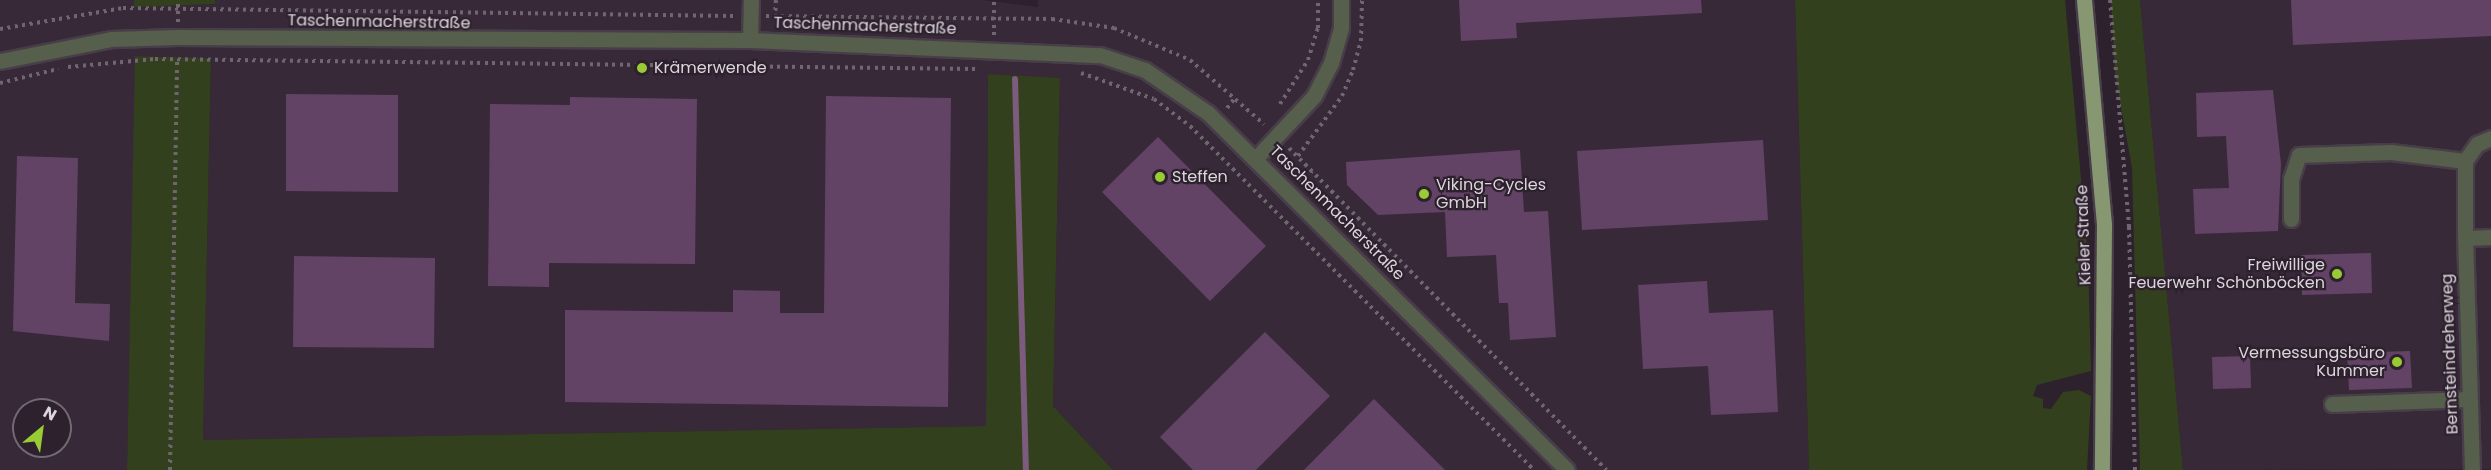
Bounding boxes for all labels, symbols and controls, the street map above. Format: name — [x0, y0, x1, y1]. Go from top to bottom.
street label: Taschenmacherstraße — [287, 11, 471, 33]
street label: Taschenmacherstraße — [773, 13, 957, 39]
place label: Krämerwende — [654, 58, 767, 78]
marker: Krämerwende — [635, 61, 649, 75]
street label: Taschenmacherstraße — [1266, 142, 1408, 284]
place label: Steffen — [1172, 167, 1228, 187]
marker: Steffen — [1153, 170, 1167, 184]
place label: Viking-Cycles GmbH — [1436, 175, 1546, 213]
street label: Kieler Straße — [2073, 185, 2095, 285]
marker: Viking-Cycles GmbH — [1417, 187, 1431, 201]
place label: Freiwillige Feuerwehr Schönböcken — [2128, 255, 2325, 293]
marker: Freiwillige Feuerwehr Schönböcken — [2330, 267, 2344, 281]
street label: Bernsteindreherweg — [2438, 273, 2462, 435]
place label: Vermessungsbüro Kummer — [2238, 343, 2385, 381]
marker: Vermessungsbüro Kummer — [2390, 355, 2404, 369]
north arrow — [12, 398, 72, 458]
text: N — [39, 401, 61, 427]

